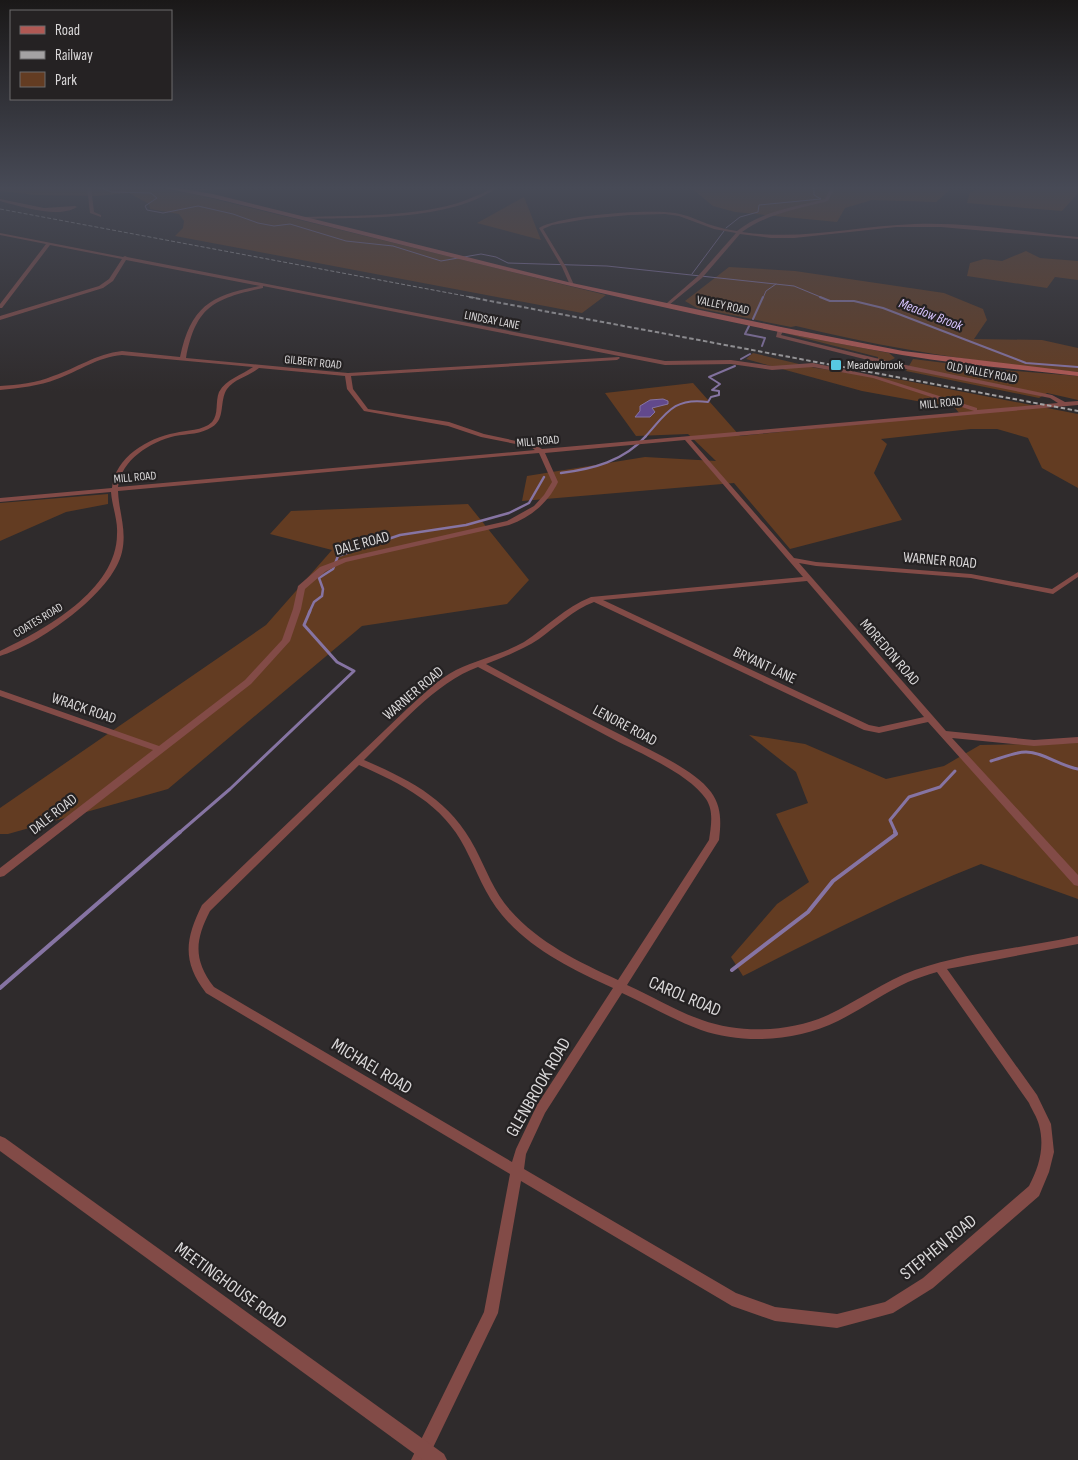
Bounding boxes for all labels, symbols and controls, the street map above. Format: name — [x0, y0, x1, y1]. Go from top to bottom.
legend — [10, 10, 172, 100]
text: Road — [55, 21, 80, 40]
text: Railway — [55, 46, 93, 65]
text: Park — [55, 71, 77, 90]
street label: VALLEY ROAD — [695, 293, 751, 318]
water label: Meadow Brook — [896, 295, 966, 335]
street label: LINDSAY LANE — [463, 308, 521, 333]
street label: GILBERT ROAD — [283, 352, 342, 373]
marker: Meadowbrook — [829, 358, 843, 372]
place label: Meadowbrook — [847, 358, 903, 373]
street label: OLD VALLEY ROAD — [945, 358, 1018, 387]
street label: MILL ROAD — [919, 394, 963, 413]
street label: MILL ROAD — [516, 432, 560, 451]
street label: MILL ROAD — [113, 468, 157, 487]
street label: DALE ROAD — [333, 527, 391, 560]
street label: WARNER ROAD — [902, 548, 978, 573]
street label: COATES ROAD — [11, 600, 66, 641]
street label: MOREDON ROAD — [855, 615, 924, 690]
street label: BRYANT LANE — [730, 643, 799, 688]
street label: WARNER ROAD — [379, 662, 448, 724]
street label: WRACK ROAD — [49, 689, 119, 728]
street label: LENORE ROAD — [589, 701, 660, 750]
street label: DALE ROAD — [26, 790, 81, 839]
street label: CAROL ROAD — [645, 972, 724, 1021]
street label: MICHAEL ROAD — [328, 1034, 416, 1099]
street label: GLENBROOK ROAD — [502, 1034, 575, 1140]
street label: STEPHEN ROAD — [896, 1210, 981, 1285]
street label: MEETINGHOUSE ROAD — [171, 1238, 291, 1333]

